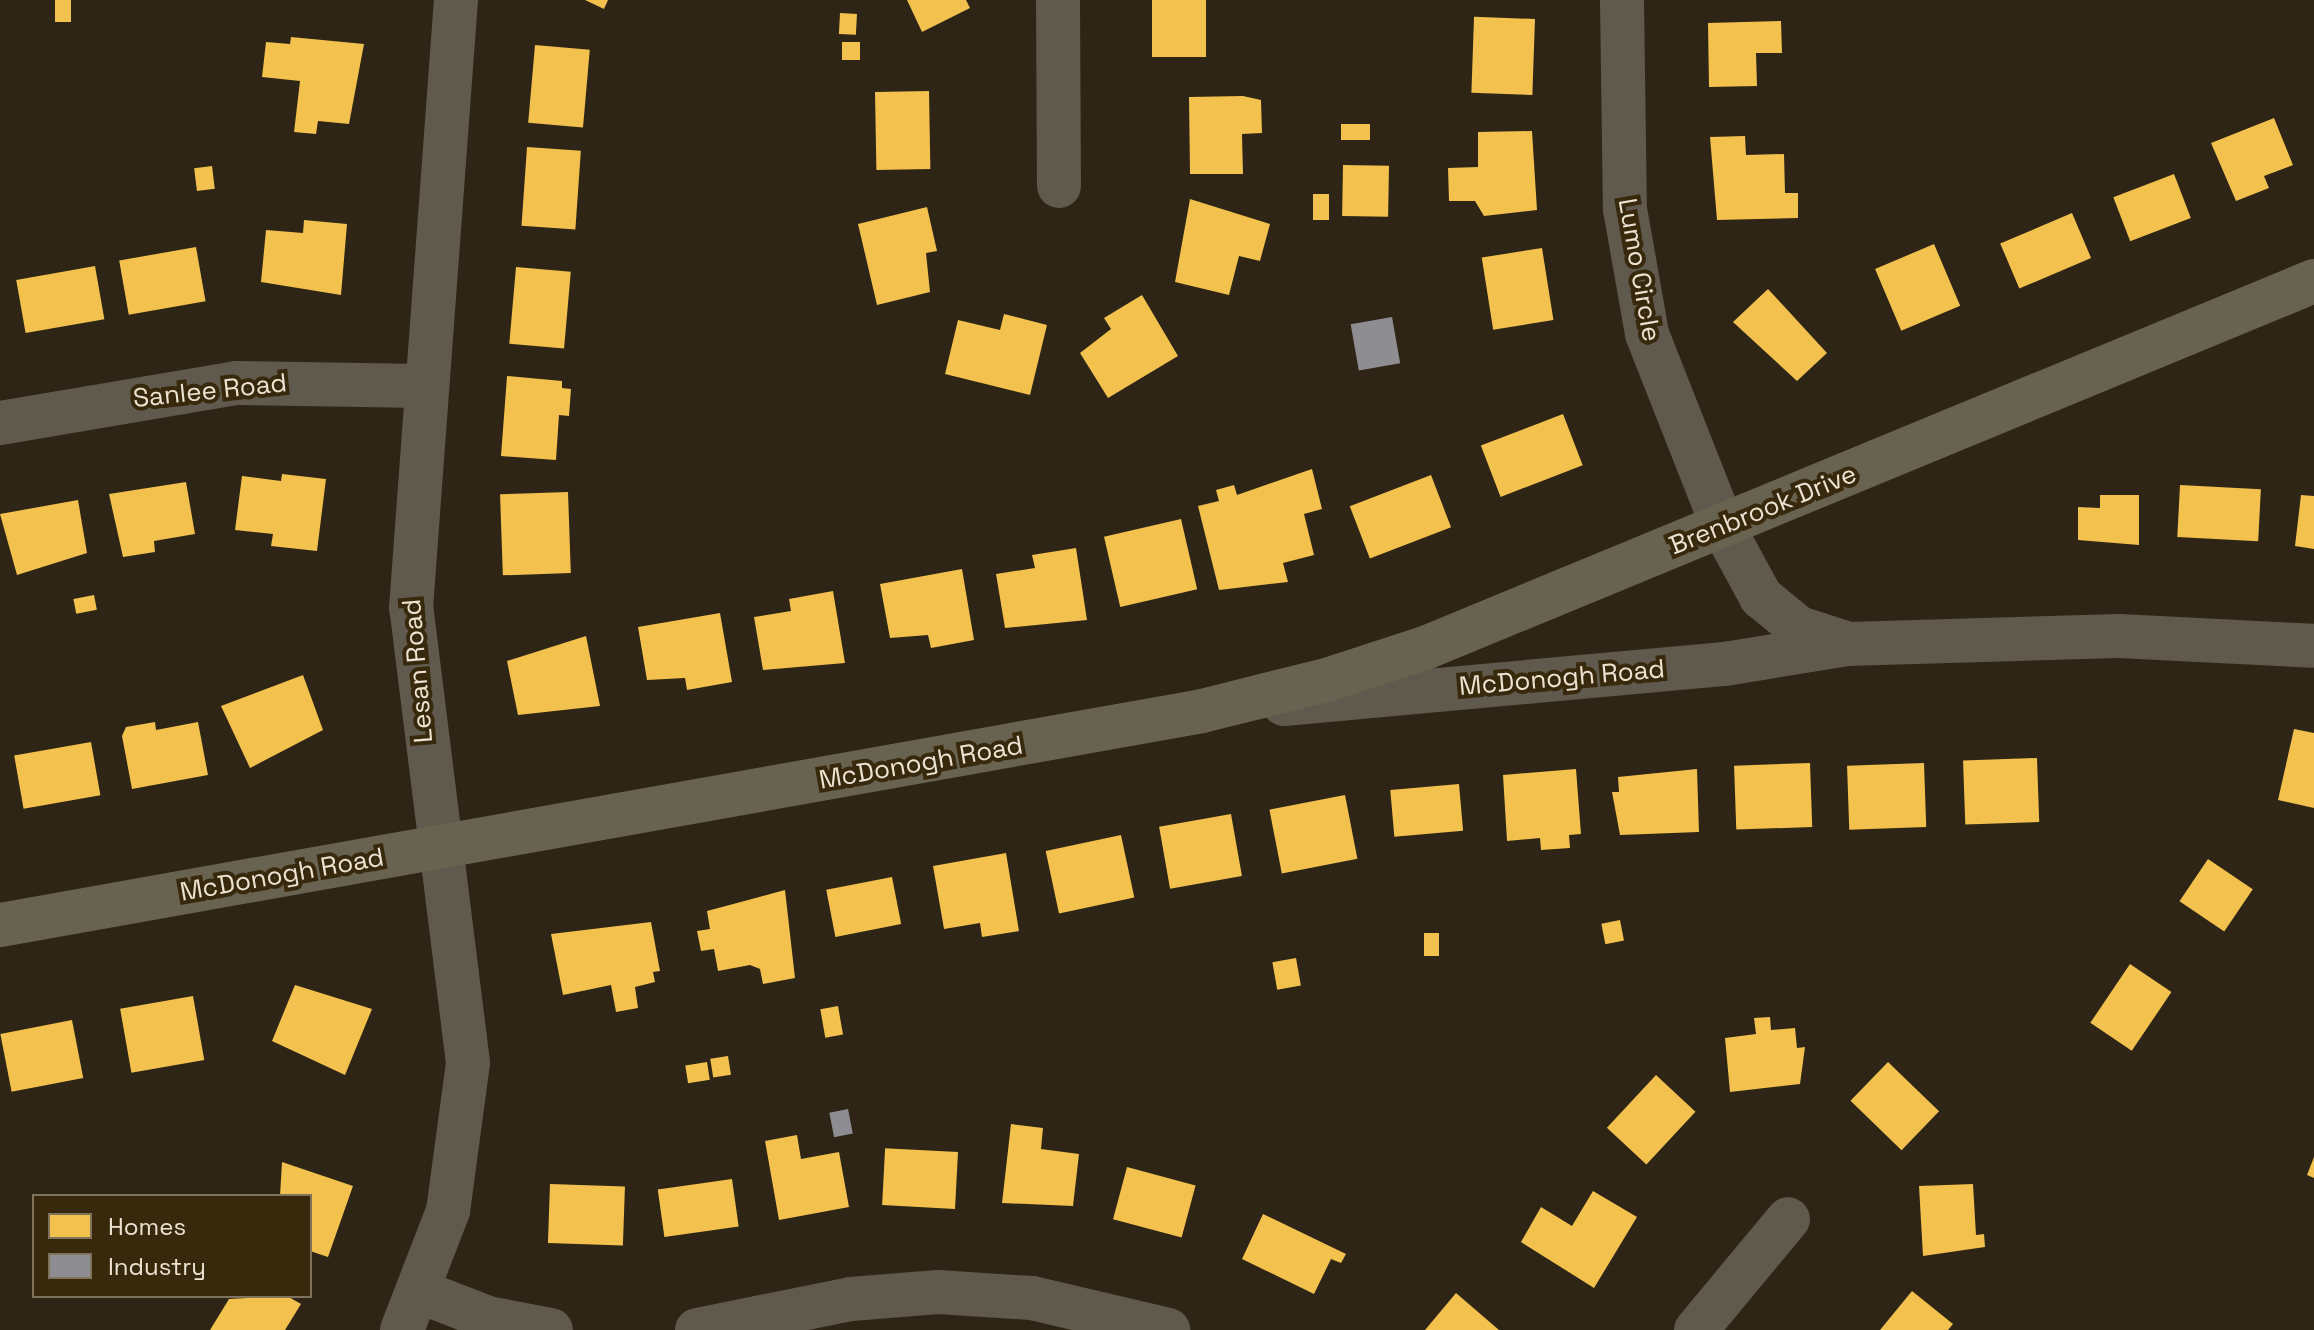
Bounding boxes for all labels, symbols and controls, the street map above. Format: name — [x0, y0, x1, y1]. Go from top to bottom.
street label: Lumo Circle — [1611, 196, 1667, 344]
street label: Sanlee Road — [132, 367, 288, 415]
street label: Brenbrook Drive — [1665, 458, 1861, 562]
street label: Lesan Road — [396, 598, 440, 744]
street label: McDonogh Road — [1458, 653, 1666, 703]
street label: McDonogh Road — [817, 730, 1025, 796]
street label: McDonogh Road — [178, 842, 386, 908]
legend — [32, 1194, 312, 1298]
text: Homes — [108, 1211, 186, 1242]
text: Industry — [108, 1251, 206, 1282]

